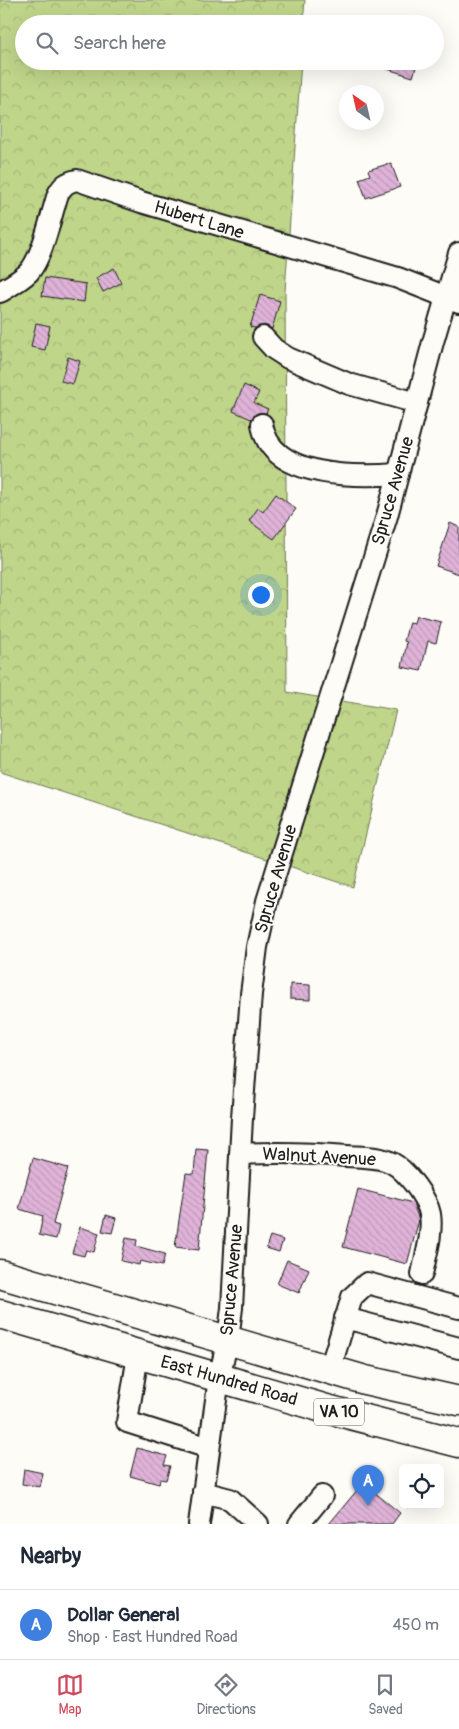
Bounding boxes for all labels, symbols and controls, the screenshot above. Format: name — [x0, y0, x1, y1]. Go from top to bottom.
search box — [15, 15, 444, 70]
icon: search — [33, 29, 61, 57]
text: Search here — [73, 31, 166, 55]
north arrow — [339, 85, 384, 130]
street label: Hubert Lane — [151, 195, 247, 245]
street label: Spruce Avenue — [367, 434, 419, 548]
your location — [248, 582, 274, 608]
street label: Spruce Avenue — [250, 822, 302, 936]
street label: Walnut Avenue — [262, 1143, 377, 1171]
street label: Spruce Avenue — [216, 1223, 248, 1337]
street label: East Hundred Road — [158, 1350, 300, 1412]
road number: VA 10 — [314, 1398, 364, 1425]
map controls — [399, 1464, 444, 1509]
button: locate — [399, 1464, 444, 1509]
pin: A — [352, 1465, 384, 1506]
text: Nearby — [20, 1543, 81, 1570]
text: Dollar General — [67, 1603, 180, 1627]
text: A — [31, 1615, 41, 1635]
text: 450 m — [392, 1615, 439, 1635]
text: Shop · East Hundred Road — [67, 1627, 238, 1647]
tab: Map — [56, 1671, 84, 1718]
tab: Directions — [196, 1671, 256, 1718]
tab: Saved — [368, 1671, 403, 1718]

